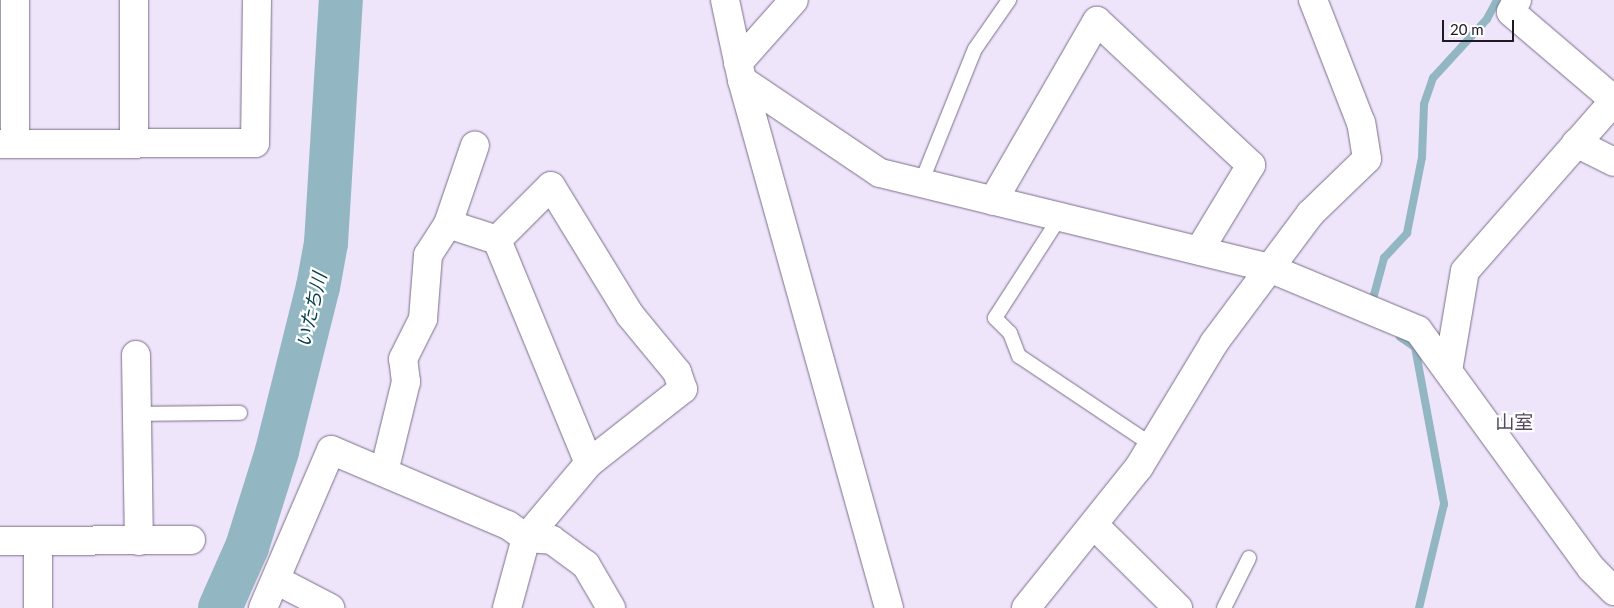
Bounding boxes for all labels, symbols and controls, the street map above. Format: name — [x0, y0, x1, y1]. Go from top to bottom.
scale bar — [1444, 10, 1516, 42]
text: 20 m — [1450, 20, 1484, 38]
water label: いたち川 — [291, 270, 331, 350]
district label: 山室 — [1495, 411, 1533, 433]

